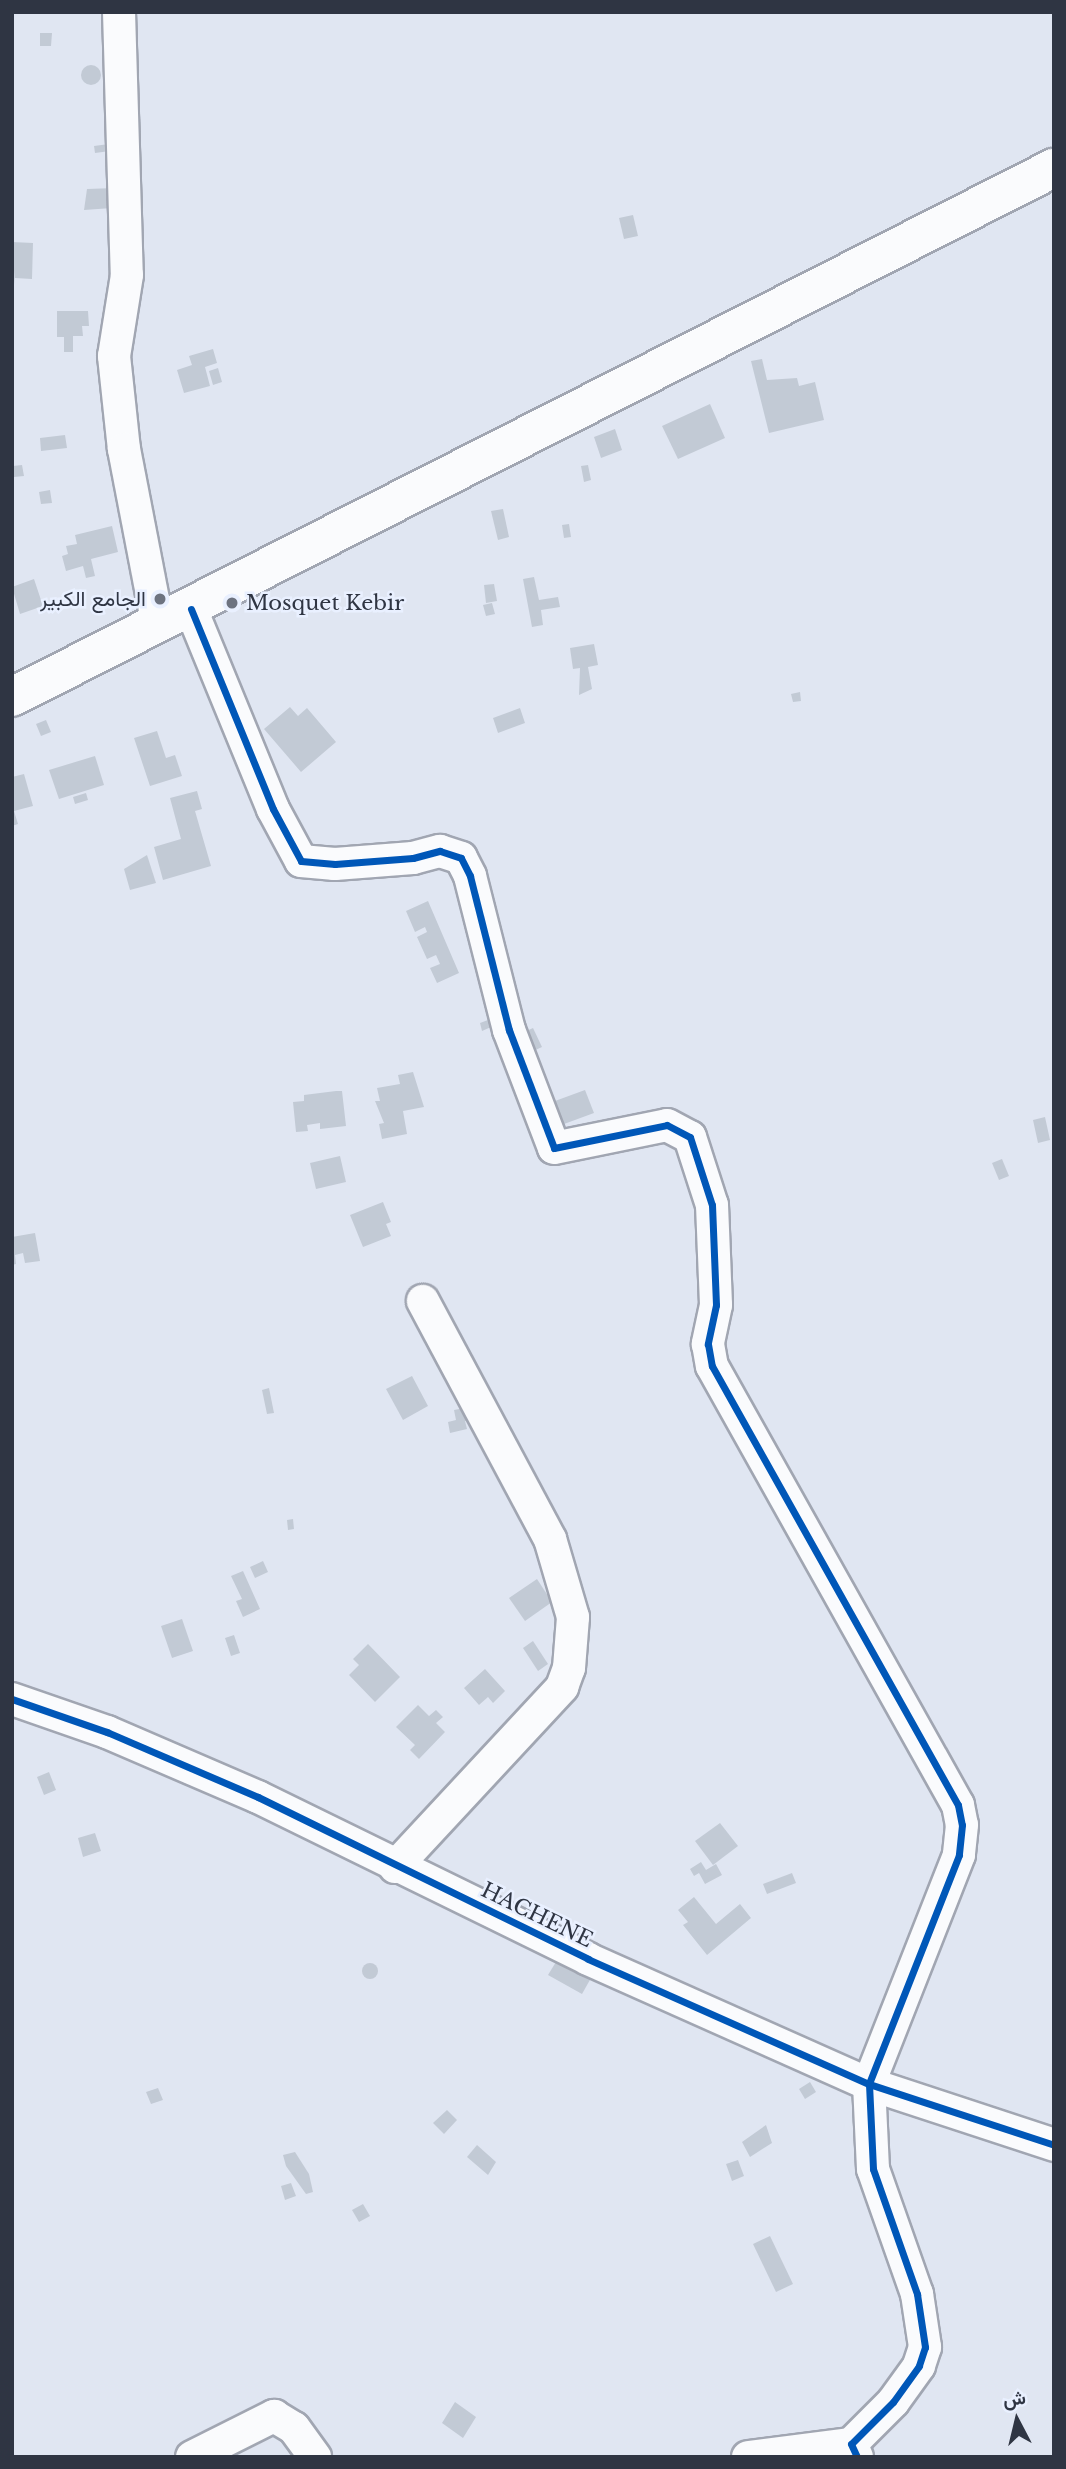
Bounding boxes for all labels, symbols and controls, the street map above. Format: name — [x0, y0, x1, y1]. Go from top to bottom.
place label: الجامع الكبير — [40, 586, 146, 612]
place label: Mosquet Kebir — [246, 590, 404, 616]
marker: الجامع الكبير — [152, 591, 168, 607]
marker: Mosquet Kebir — [224, 595, 240, 611]
street label: HACHENE — [477, 1877, 597, 1953]
north arrow — [982, 2385, 1052, 2455]
text: ش — [1002, 2386, 1027, 2411]

